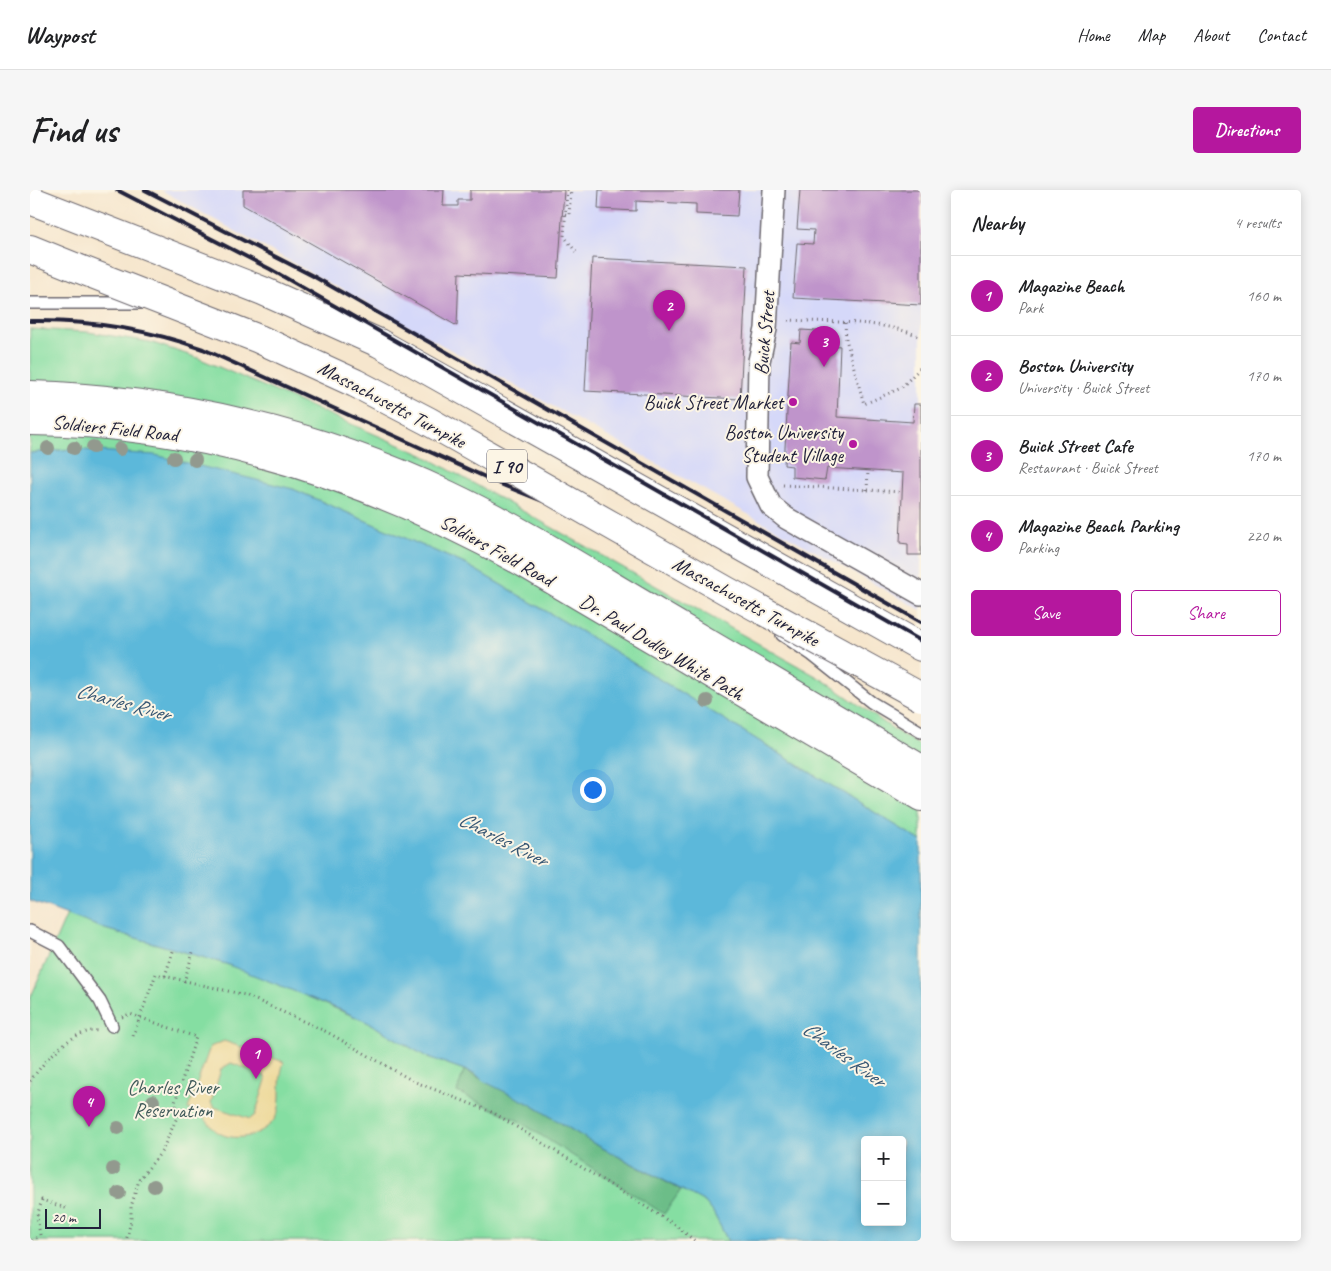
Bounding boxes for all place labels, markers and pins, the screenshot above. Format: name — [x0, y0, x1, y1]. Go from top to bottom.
pin: 2 — [653, 290, 685, 331]
pin: 3 — [808, 326, 840, 367]
place label: Buick Street Market — [644, 390, 785, 415]
marker: Buick Street Market — [787, 396, 799, 408]
place label: Boston University Student Village — [725, 420, 845, 468]
marker: Boston University Student Village — [847, 438, 859, 450]
pin: 1 — [240, 1038, 272, 1079]
pin: 4 — [73, 1086, 105, 1127]

